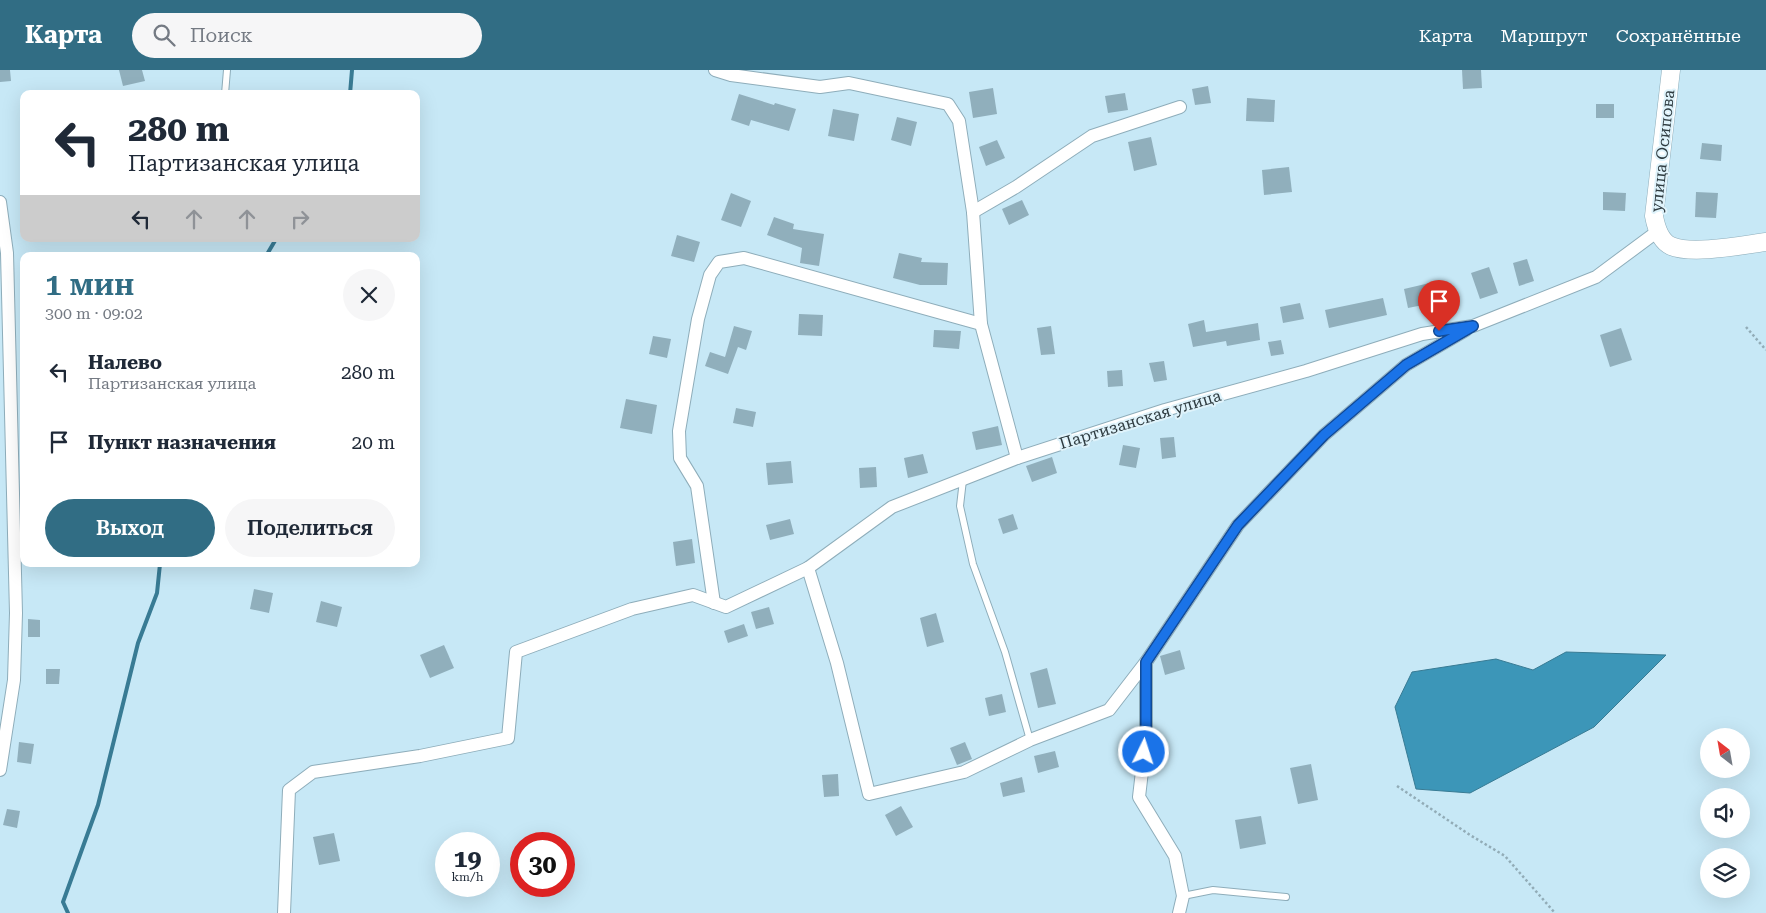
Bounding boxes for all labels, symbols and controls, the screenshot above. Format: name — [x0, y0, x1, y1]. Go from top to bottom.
search box — [132, 13, 482, 58]
text: Карта — [25, 21, 102, 49]
icon: search — [150, 21, 178, 49]
text: Поиск — [190, 24, 253, 47]
text: Карта — [1419, 25, 1473, 46]
text: Маршрут — [1501, 25, 1588, 46]
text: Сохранённые — [1616, 25, 1741, 46]
street label: улица Осипова — [1647, 89, 1678, 213]
text: 280 m — [128, 109, 229, 150]
icon: left — [45, 110, 110, 175]
text: Партизанская улица — [128, 151, 359, 176]
icon: left — [127, 205, 155, 233]
icon: ahead — [180, 205, 208, 233]
icon: ahead — [233, 205, 261, 233]
icon: right — [286, 205, 314, 233]
text: 1 мин — [45, 267, 134, 302]
button: close — [343, 269, 395, 321]
pin — [1418, 280, 1460, 331]
icon: arrive — [1425, 287, 1453, 315]
text: 300 m · 09:02 — [45, 304, 143, 323]
text: Налево — [88, 351, 162, 374]
icon: left — [45, 358, 73, 386]
text: 280 m — [341, 361, 395, 384]
text: Партизанская улица — [88, 374, 256, 393]
street label: Партизанская улица — [1057, 386, 1224, 453]
icon: arrive — [45, 428, 73, 456]
text: Пункт назначения — [88, 431, 276, 454]
text: 20 m — [352, 431, 395, 454]
button: Выход — [45, 499, 215, 557]
button: Поделиться — [225, 499, 395, 557]
position arrow — [1117, 725, 1169, 777]
north arrow — [1700, 728, 1750, 778]
map controls — [1700, 728, 1750, 898]
button: sound — [1700, 788, 1750, 838]
speed limit sign: 30 — [510, 832, 575, 897]
text: 19 — [453, 844, 482, 873]
button: layers — [1700, 848, 1750, 898]
text: km/h — [451, 870, 484, 884]

